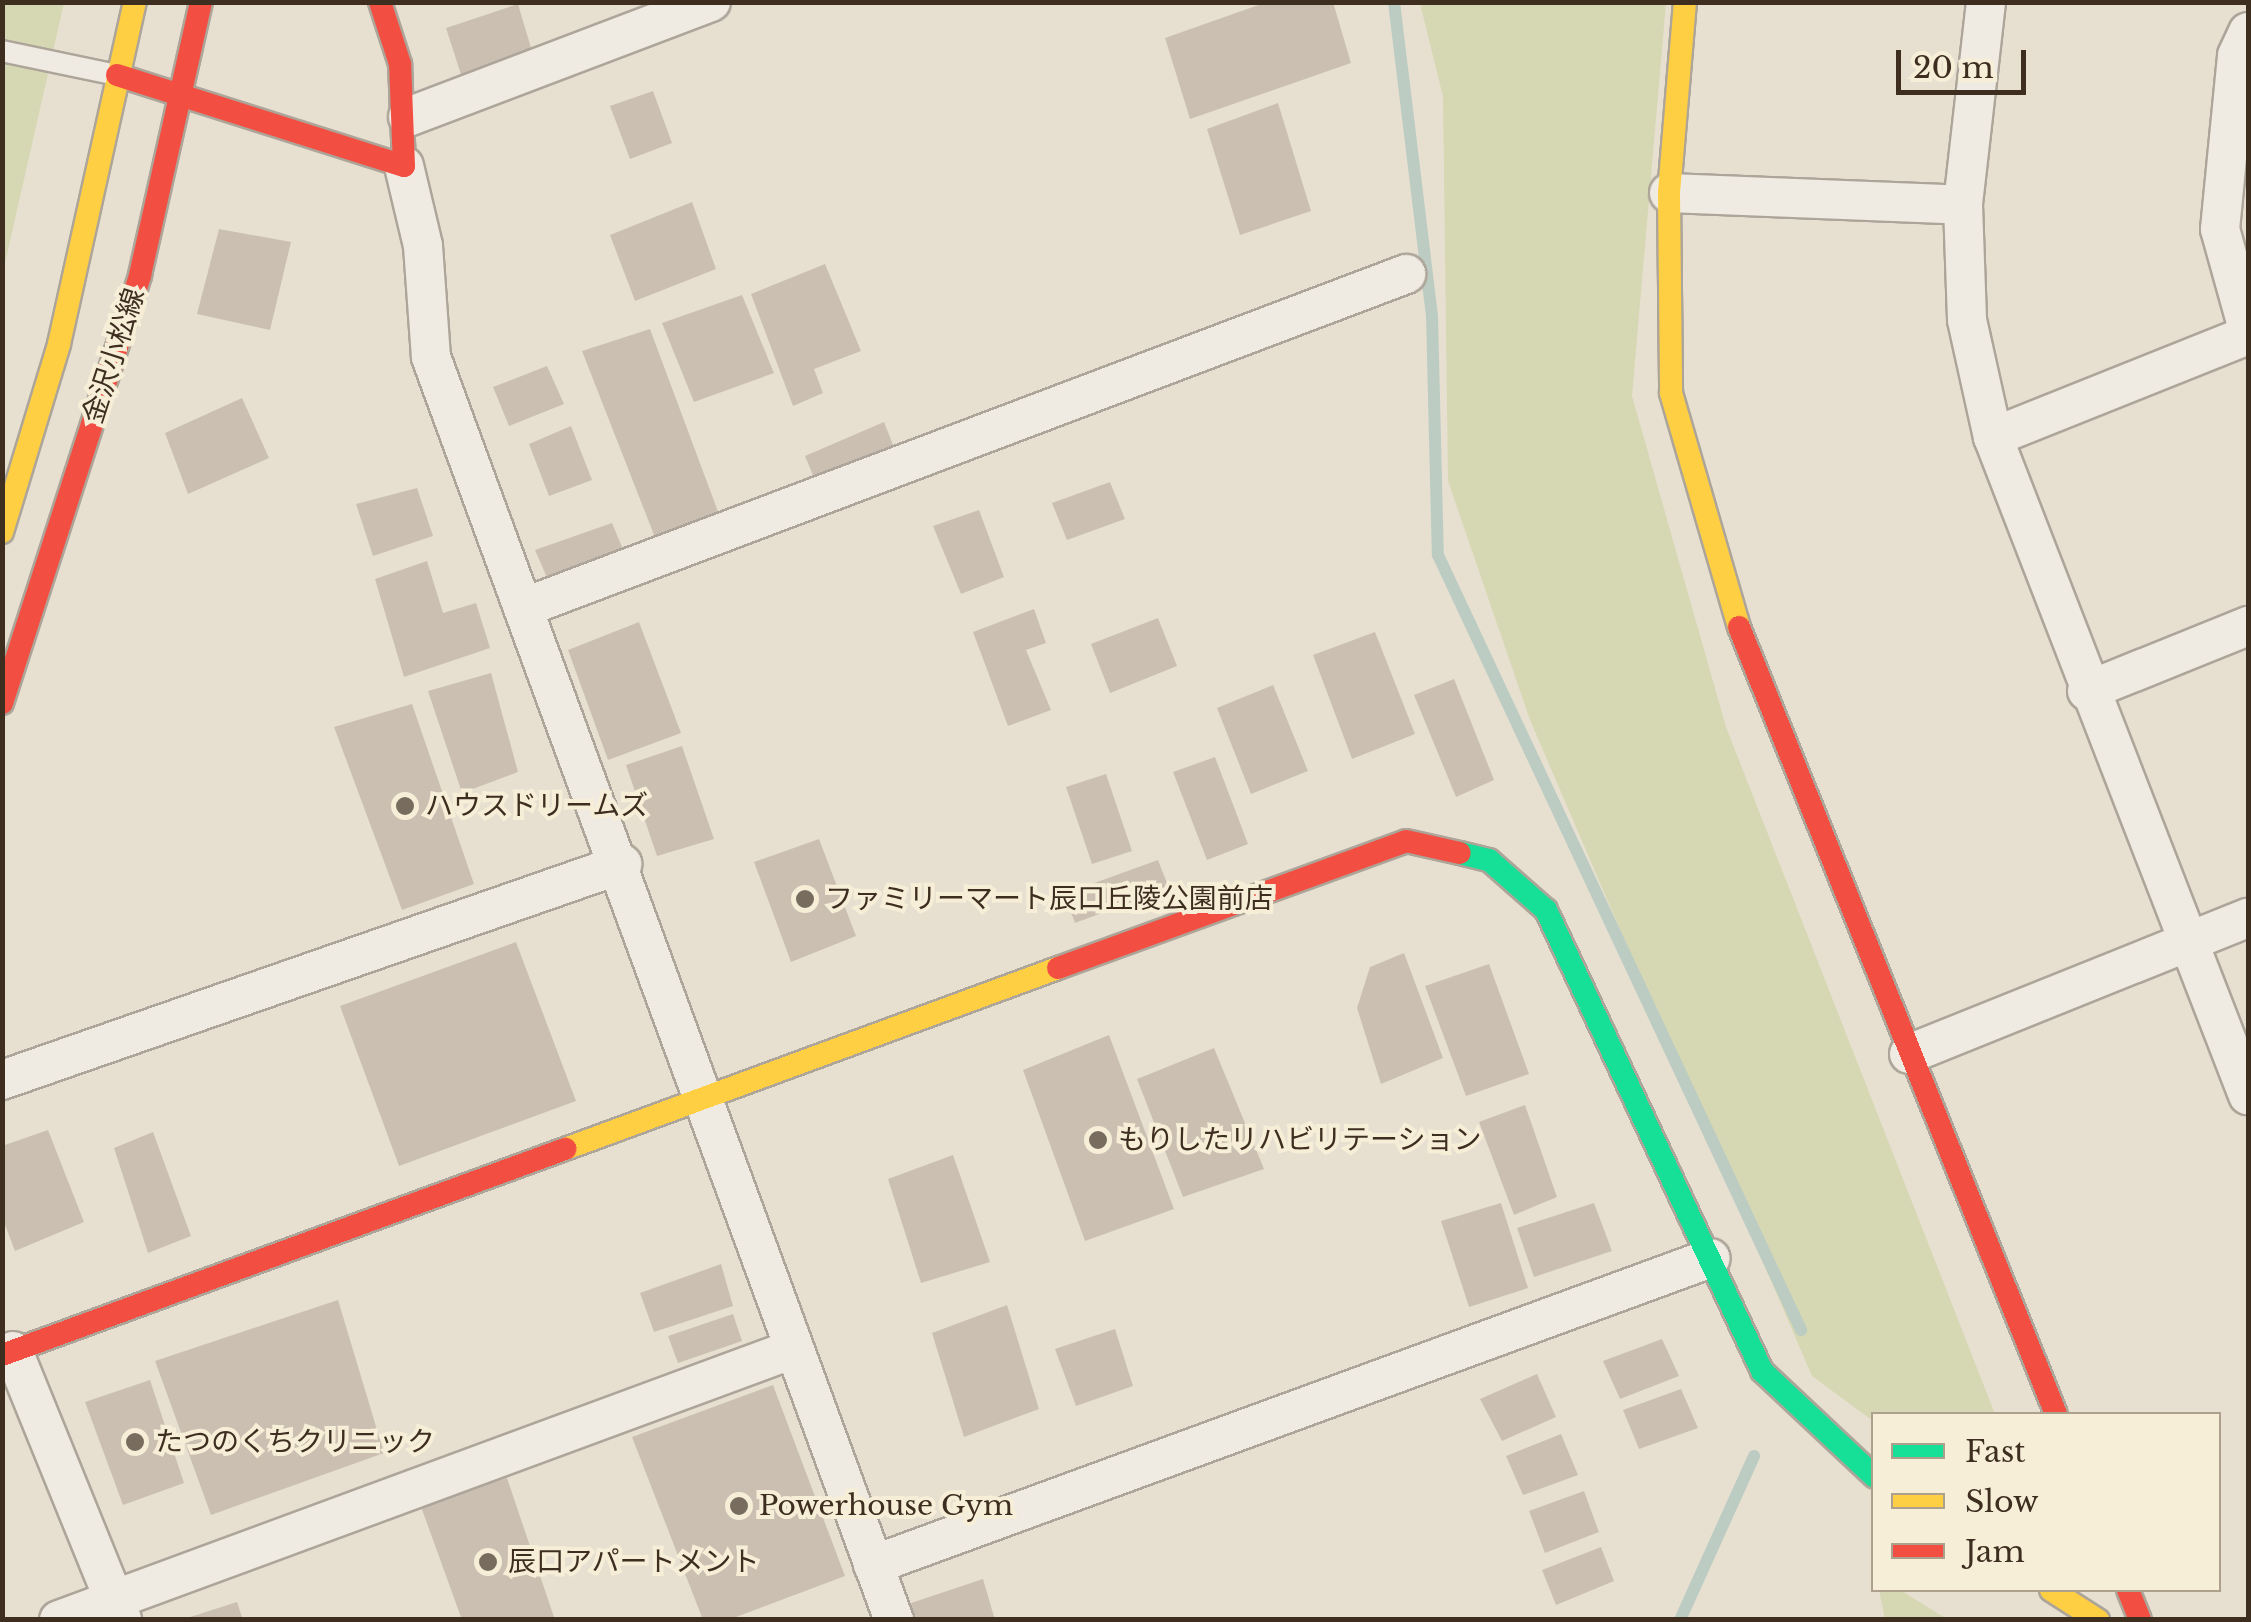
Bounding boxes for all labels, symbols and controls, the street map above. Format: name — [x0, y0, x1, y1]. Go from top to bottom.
scale bar — [1901, 30, 2031, 92]
text: 20 m — [1913, 49, 1994, 86]
street label: 金沢小松線 — [76, 284, 152, 428]
place label: ハウスドリームズ — [425, 789, 649, 823]
marker: ハウスドリームズ — [394, 795, 416, 817]
place label: ファミリーマート辰口丘陵公園前店 — [825, 882, 1273, 916]
marker: ファミリーマート辰口丘陵公園前店 — [794, 888, 816, 910]
place label: もりしたリハビリテーション — [1118, 1123, 1482, 1157]
marker: もりしたリハビリテーション — [1087, 1129, 1109, 1151]
legend — [1871, 1412, 2221, 1592]
place label: たつのくちクリニック — [155, 1425, 435, 1459]
marker: たつのくちクリニック — [124, 1431, 146, 1453]
text: Fast — [1965, 1433, 2026, 1470]
text: Slow — [1965, 1483, 2039, 1520]
place label: Powerhouse Gym — [759, 1489, 1013, 1523]
marker: Powerhouse Gym — [728, 1495, 750, 1517]
text: Jam — [1965, 1533, 2025, 1570]
place label: 辰口アパートメント — [508, 1545, 760, 1579]
marker: 辰口アパートメント — [477, 1551, 499, 1573]

